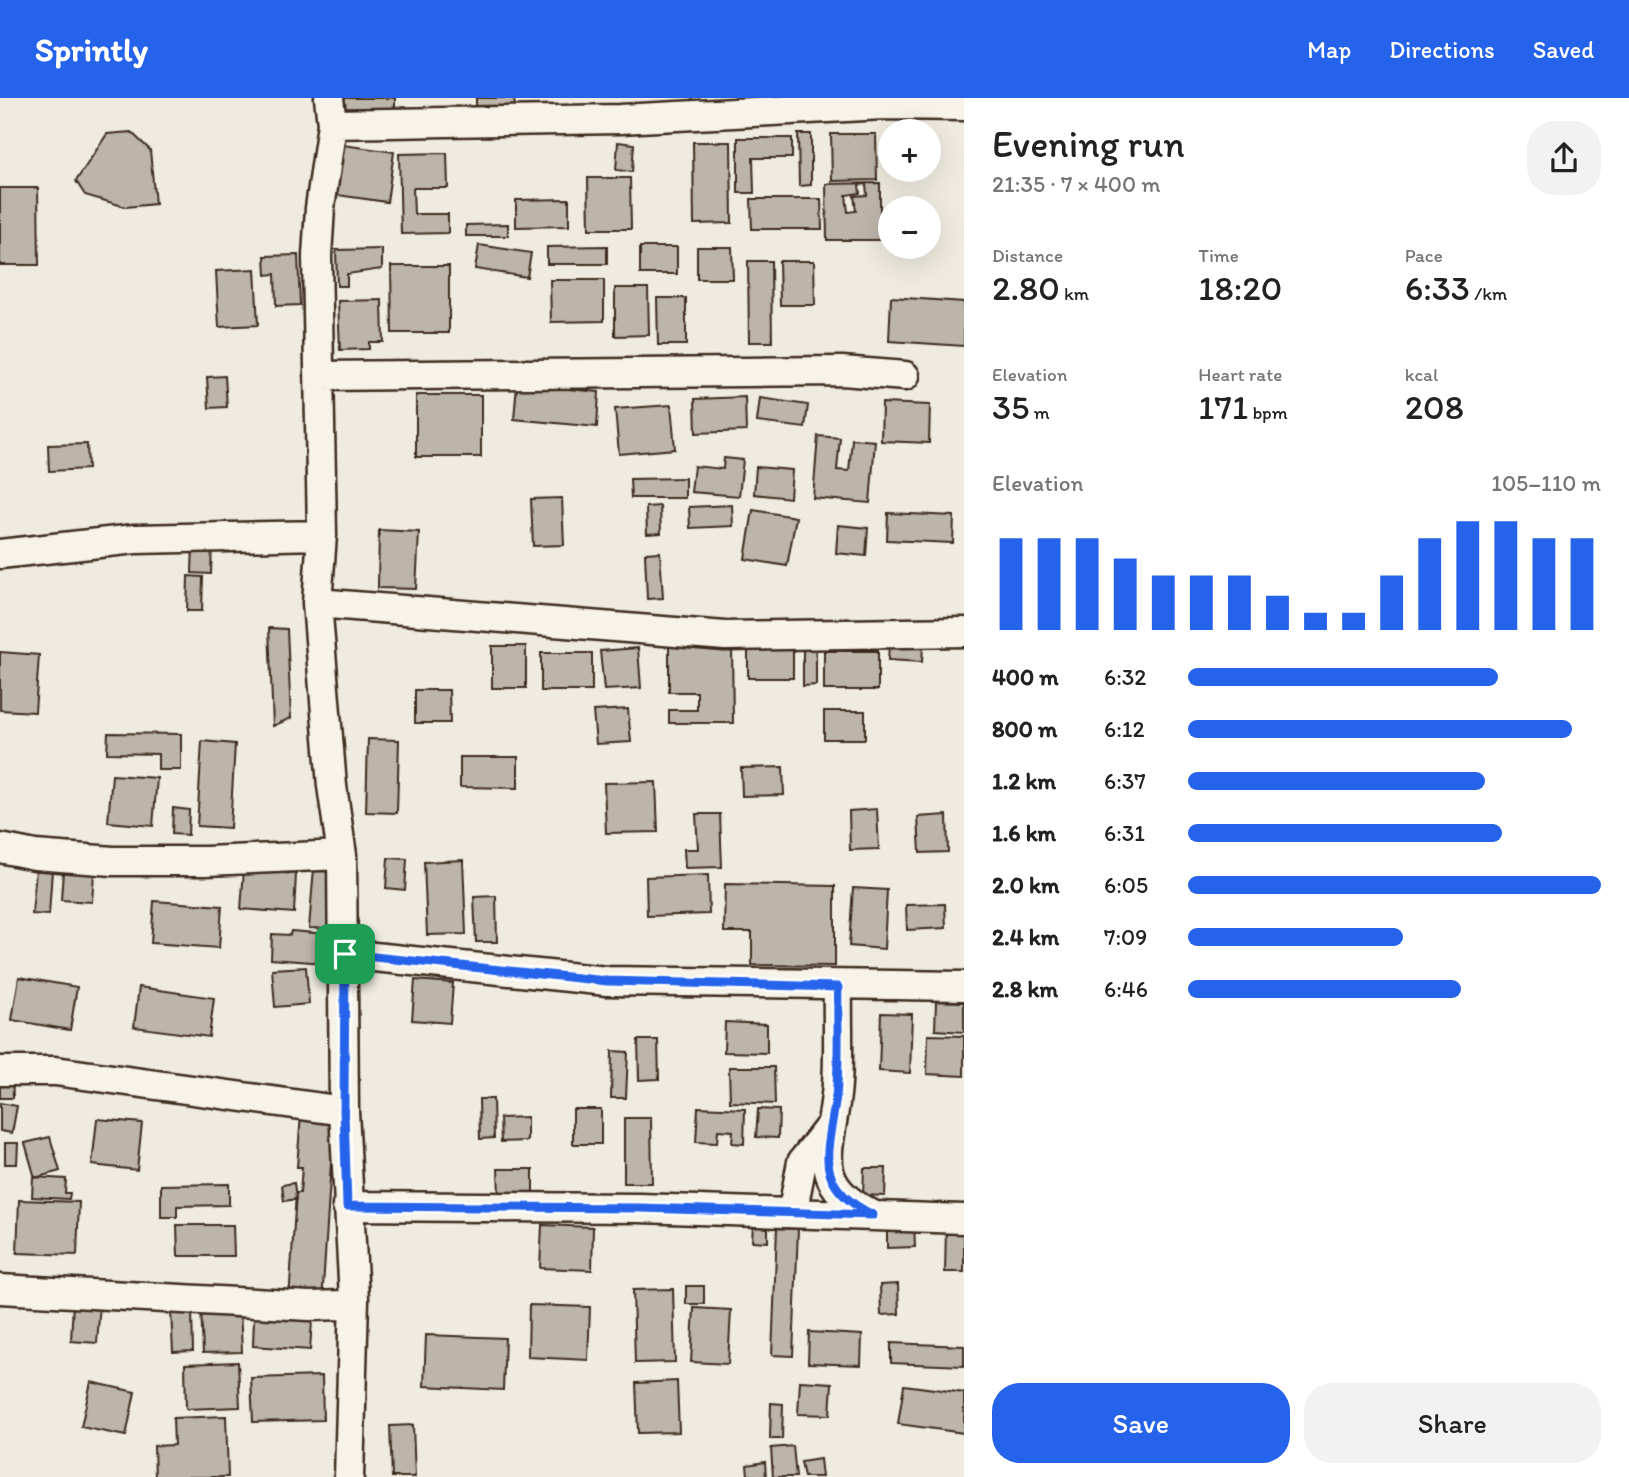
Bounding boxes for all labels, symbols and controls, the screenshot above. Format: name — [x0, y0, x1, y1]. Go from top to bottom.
text: Sprintly — [35, 30, 148, 69]
text: Map — [1307, 35, 1351, 64]
text: Directions — [1389, 35, 1495, 64]
text: Saved — [1533, 35, 1594, 64]
map controls — [878, 119, 941, 259]
button: + — [878, 119, 941, 182]
text: Evening run — [992, 121, 1185, 167]
button: share — [1527, 121, 1601, 195]
text: 21:35 · 7 × 400 m — [992, 170, 1161, 198]
button: − — [878, 196, 941, 259]
text: Distance — [992, 244, 1063, 267]
text: Time — [1198, 244, 1239, 267]
text: Pace — [1405, 244, 1443, 267]
text: 2.80 — [992, 267, 1060, 309]
text: 18:20 — [1198, 267, 1282, 309]
text: 6:33 — [1405, 267, 1470, 309]
text: km — [1060, 282, 1089, 305]
text: /km — [1470, 282, 1507, 305]
text: Elevation — [992, 363, 1068, 386]
text: Heart rate — [1198, 363, 1282, 386]
text: kcal — [1405, 363, 1438, 386]
text: 35 — [992, 386, 1029, 428]
text: 171 — [1198, 386, 1248, 428]
text: 208 — [1405, 386, 1464, 428]
text: m — [1029, 401, 1050, 424]
text: bpm — [1248, 401, 1288, 424]
text: Elevation — [992, 469, 1083, 497]
text: 105–110 m — [1491, 469, 1601, 497]
text: 400 m — [992, 663, 1059, 691]
text: 6:32 — [1104, 663, 1146, 691]
text: 800 m — [992, 715, 1057, 743]
text: 6:12 — [1104, 715, 1145, 743]
text: 1.2 km — [992, 767, 1056, 795]
text: 6:37 — [1104, 767, 1146, 795]
text: 1.6 km — [992, 819, 1056, 847]
text: 6:31 — [1104, 819, 1145, 847]
text: 2.0 km — [992, 871, 1060, 899]
text: 6:05 — [1104, 871, 1148, 899]
text: 2.4 km — [992, 923, 1059, 951]
text: 7:09 — [1104, 923, 1147, 951]
pin — [315, 924, 375, 984]
icon: arrive — [326, 935, 364, 973]
text: 2.8 km — [992, 975, 1058, 1003]
text: 6:46 — [1104, 975, 1148, 1003]
button: Save — [992, 1383, 1290, 1463]
button: Share — [1304, 1383, 1601, 1463]

